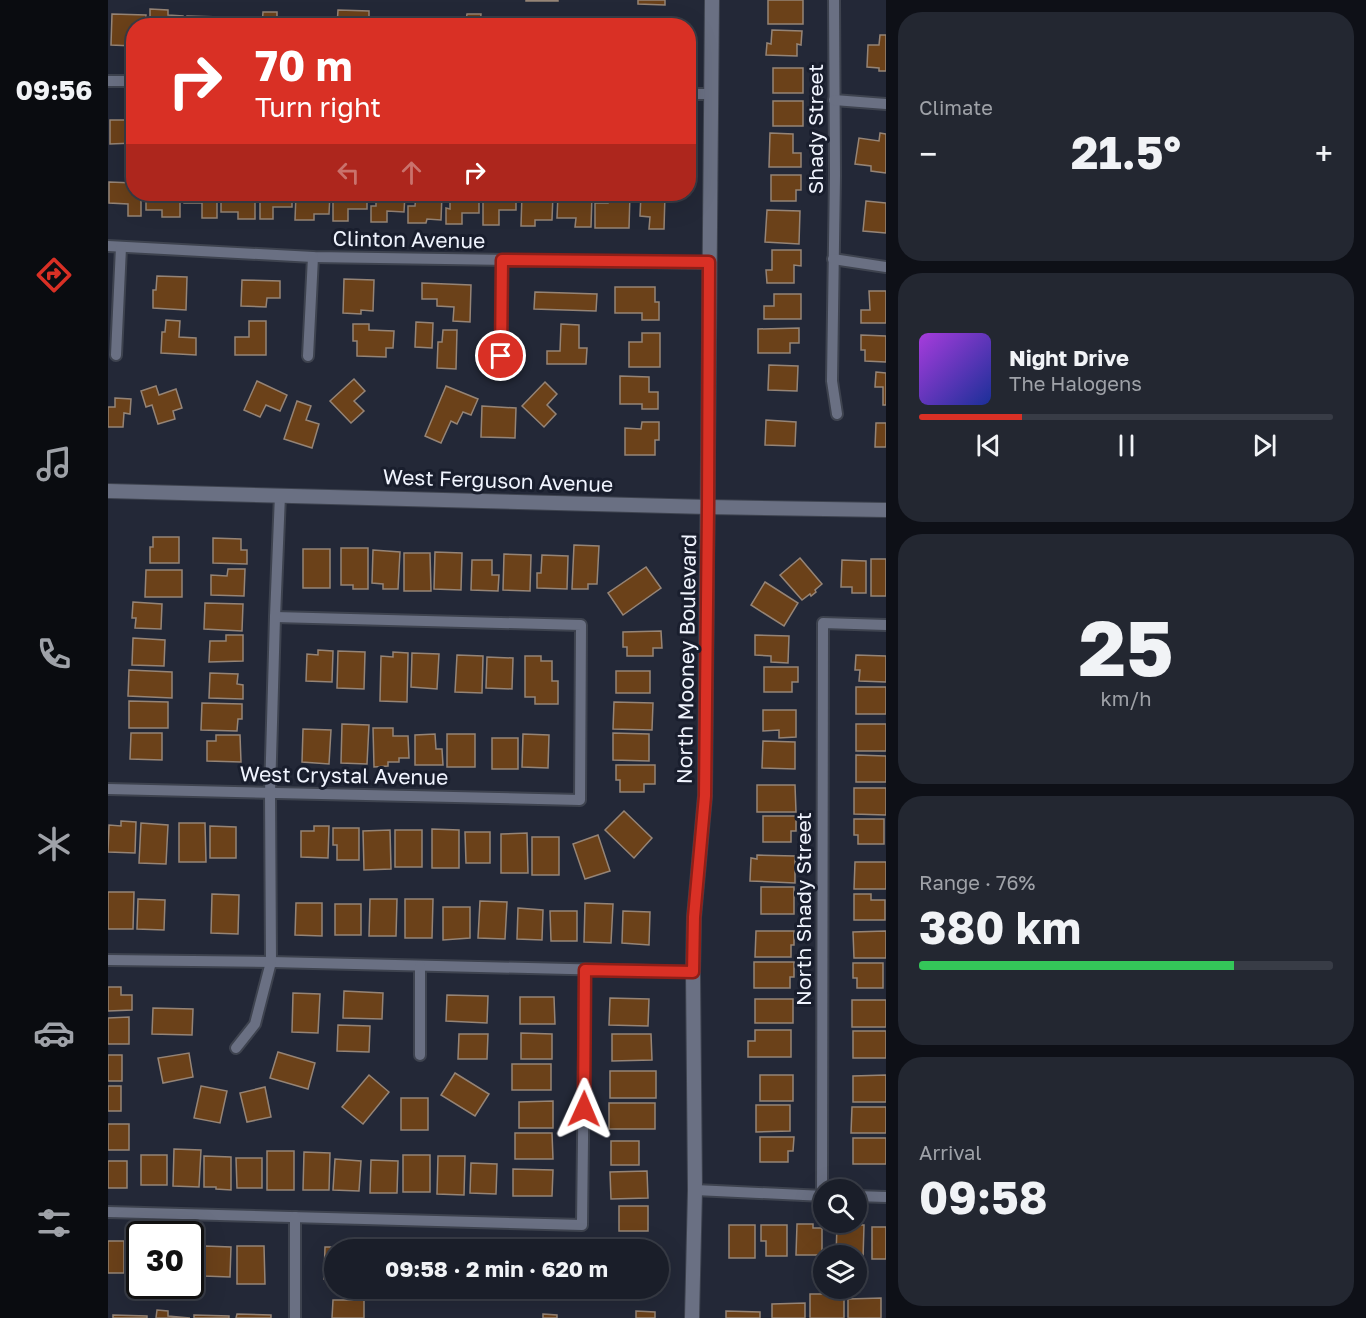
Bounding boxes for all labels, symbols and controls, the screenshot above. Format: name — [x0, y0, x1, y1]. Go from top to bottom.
text: 70 m — [255, 40, 352, 90]
icon: right — [156, 42, 234, 120]
street label: Shady Street — [802, 64, 828, 194]
text: 09:56 — [16, 74, 92, 106]
text: Turn right — [255, 91, 381, 123]
text: Climate — [919, 95, 993, 119]
text: 21.5° — [1071, 125, 1181, 179]
text: − — [919, 134, 937, 173]
text: + — [1315, 134, 1333, 173]
icon: left — [332, 156, 365, 189]
icon: ahead — [395, 156, 428, 189]
icon: right — [458, 156, 491, 189]
street label: Clinton Avenue — [332, 225, 486, 253]
icon: directions — [33, 254, 75, 296]
pin — [475, 330, 526, 381]
icon: arrive — [484, 339, 517, 372]
text: Night Drive — [1009, 344, 1129, 371]
text: The Halogens — [1009, 371, 1142, 395]
icon: previous — [972, 429, 1005, 462]
icon: pause — [1110, 429, 1143, 462]
icon: next — [1248, 429, 1281, 462]
icon: music — [33, 443, 75, 485]
street label: West Ferguson Avenue — [382, 463, 614, 497]
street label: North Mooney Boulevard — [671, 534, 701, 784]
text: 25 — [1078, 600, 1174, 693]
icon: phone — [33, 633, 75, 675]
text: km/h — [1101, 686, 1151, 710]
street label: West Crystal Avenue — [239, 760, 449, 790]
street label: North Shady Street — [790, 812, 816, 1006]
icon: climate — [33, 823, 75, 865]
text: Range · 76% — [919, 870, 1035, 894]
text: 380 km — [919, 900, 1081, 954]
icon: car — [33, 1012, 75, 1054]
position arrow — [552, 1077, 616, 1141]
text: Arrival — [919, 1140, 982, 1164]
text: 09:58 — [919, 1170, 1047, 1224]
map controls — [813, 1179, 867, 1299]
button: search — [813, 1179, 867, 1233]
icon: filters — [33, 1202, 75, 1244]
speed limit sign: 30 — [126, 1221, 204, 1299]
button: layers — [813, 1245, 867, 1299]
text: 09:58 · 2 min · 620 m — [385, 1255, 608, 1282]

